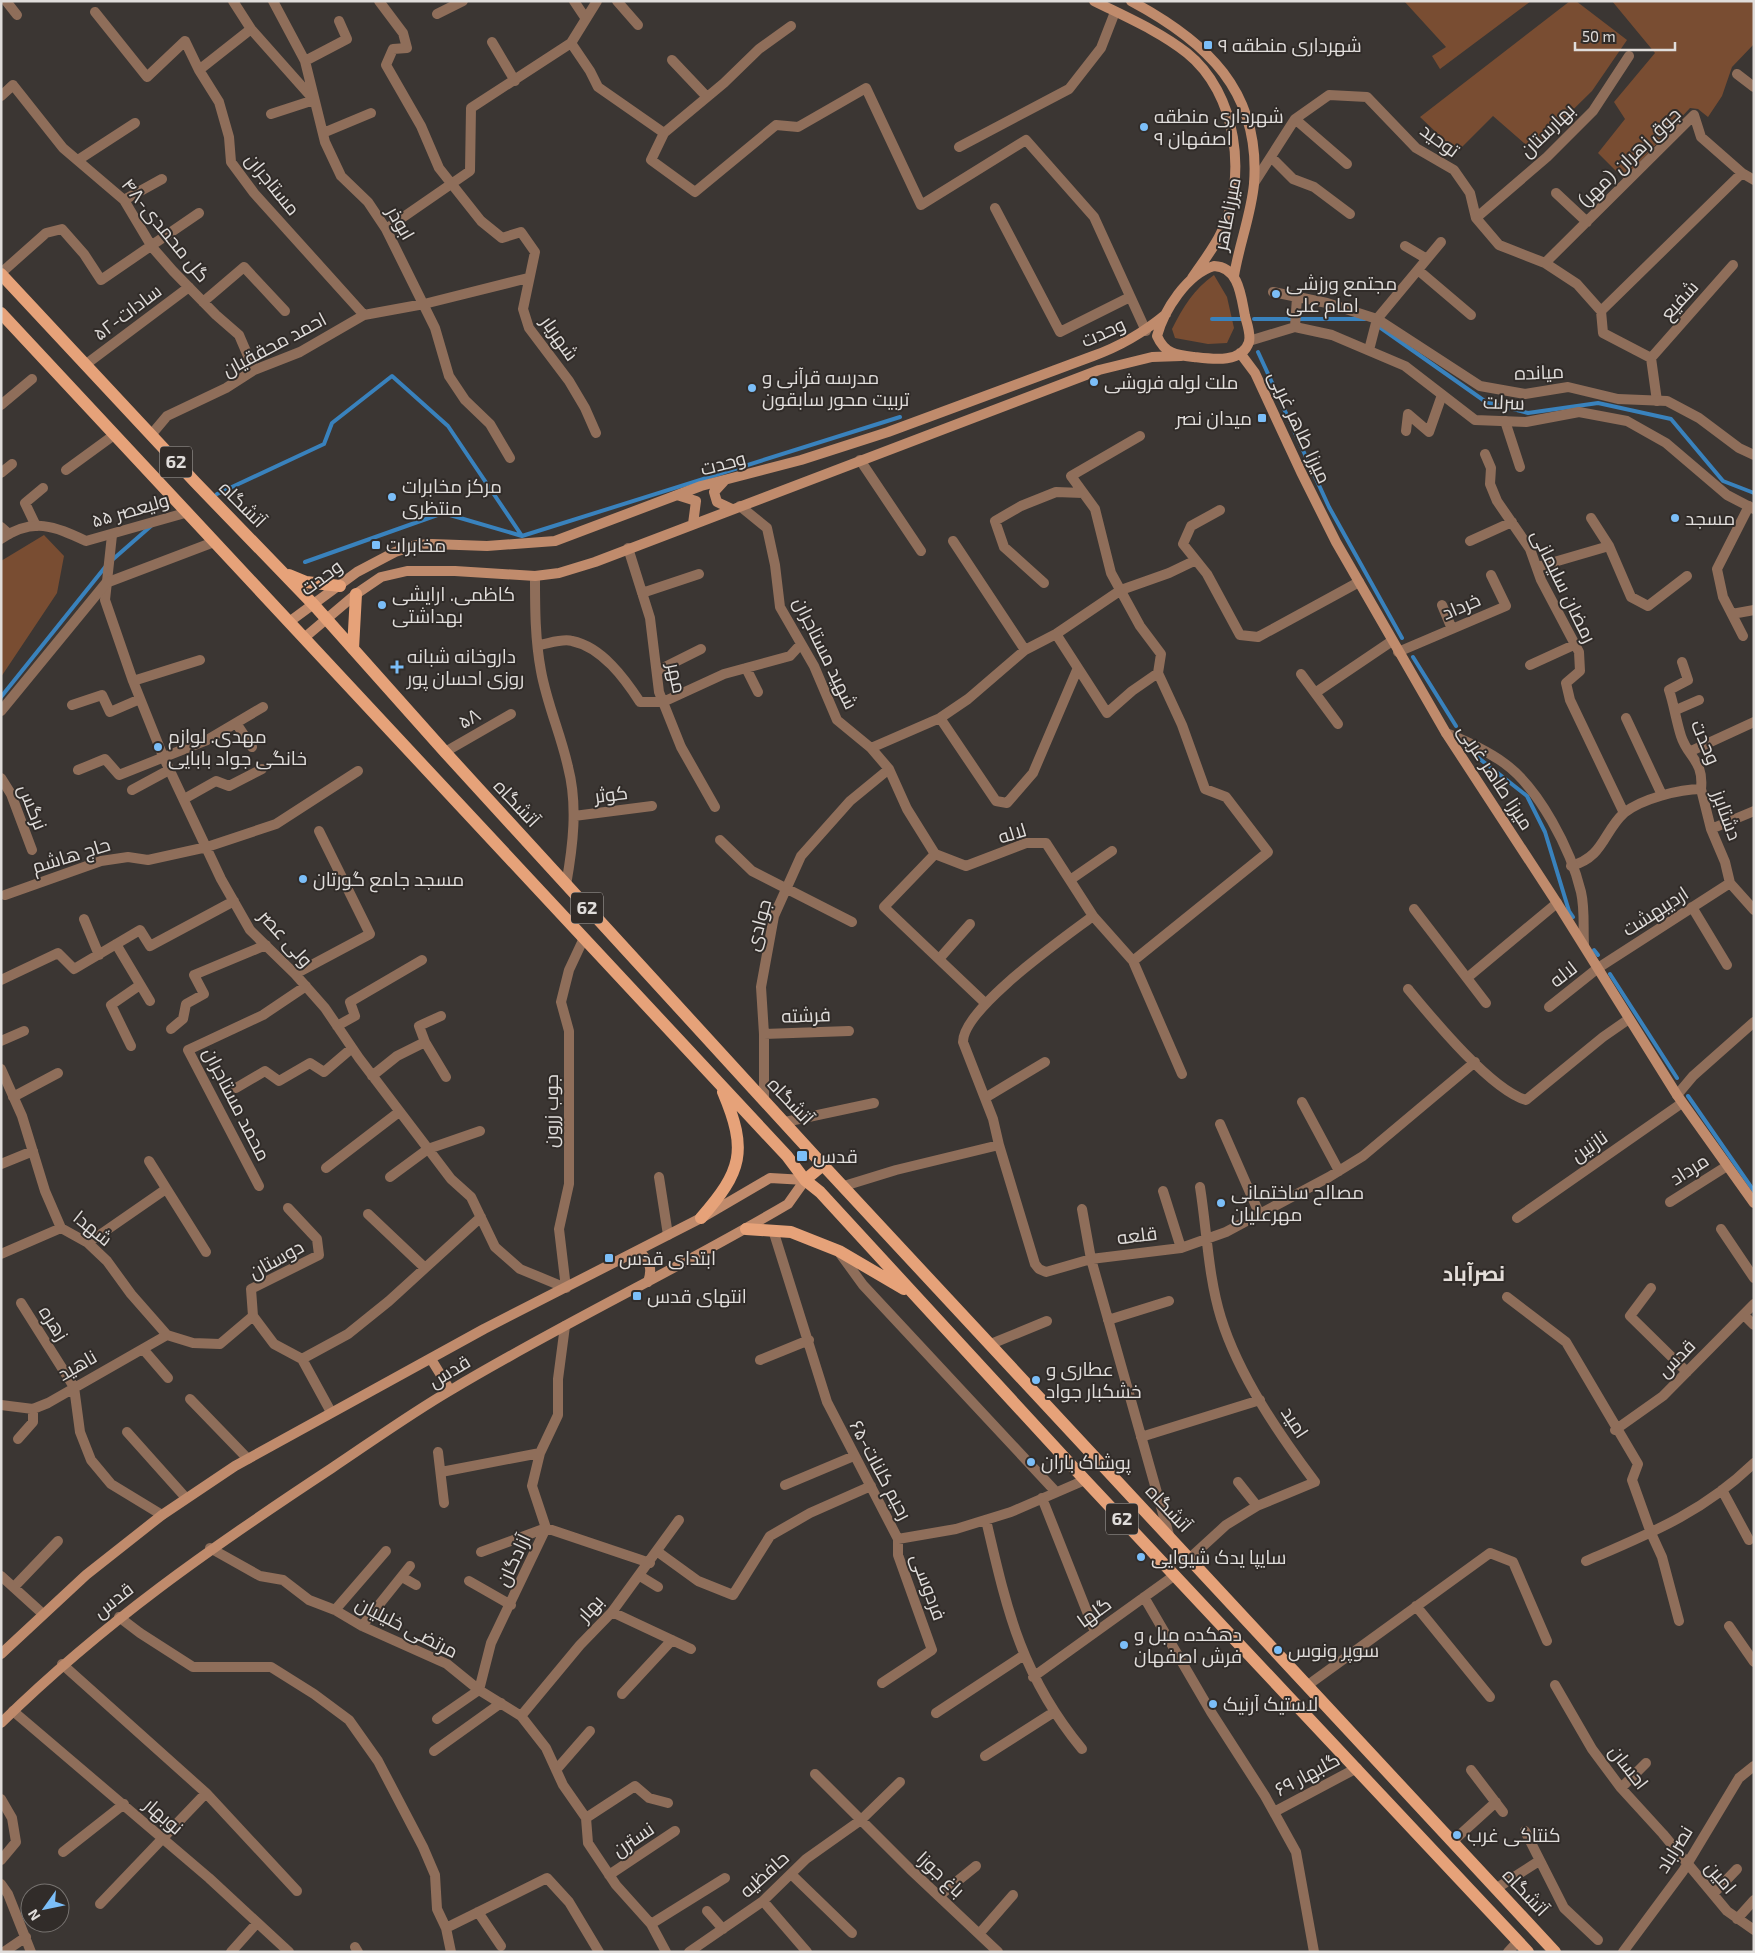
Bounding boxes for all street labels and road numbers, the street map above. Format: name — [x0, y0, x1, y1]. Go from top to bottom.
street label: بهارستان — [1514, 98, 1580, 162]
street label: جوق زهران (مهر) — [1572, 102, 1686, 213]
street label: توحید — [1416, 118, 1464, 162]
street label: مستاجران — [240, 148, 306, 220]
street label: ۴۸-گل محمدی — [117, 173, 215, 287]
street label: میرزاطاهر — [1208, 175, 1246, 254]
street label: ابوذر — [381, 201, 420, 244]
street label: شفیع — [1655, 275, 1705, 326]
street label: ۵۲-سادات — [88, 278, 165, 345]
street label: احمد محققیان — [218, 306, 330, 382]
street label: شهریار — [535, 310, 584, 365]
street label: وحدت — [1077, 312, 1129, 352]
street label: میانده — [1514, 359, 1564, 384]
street label: میرزا طاهر غربی — [1263, 367, 1337, 487]
street label: سرلت — [1483, 389, 1525, 415]
street label: وحدت — [698, 445, 748, 481]
road number: 62 — [160, 447, 192, 478]
street label: آتشگاه — [215, 475, 272, 532]
street label: ۵۵ ولیعصر — [88, 488, 172, 532]
street label: رمضان سلیمانی — [1526, 525, 1602, 647]
street label: وحدت — [295, 554, 347, 600]
street label: خرداد — [1438, 587, 1484, 625]
street label: شهید مستاجران — [788, 593, 864, 713]
street label: مهر — [662, 660, 692, 695]
street label: ۵۸ — [453, 702, 484, 733]
street label: وحدت — [1686, 716, 1726, 768]
street label: میرزا طاهر غربی — [1453, 720, 1539, 834]
street label: آتشگاه — [490, 774, 545, 831]
street label: کوثر — [592, 780, 629, 808]
street label: نرگس — [13, 781, 53, 833]
street label: دشتابرز — [1707, 786, 1747, 843]
street label: لاله — [995, 817, 1029, 848]
street label: حاج هاشم — [29, 832, 114, 880]
street label: اردیبهشت — [1617, 881, 1693, 941]
road number: 62 — [571, 892, 603, 924]
street label: جوادی — [740, 896, 776, 954]
street label: ولی عصر — [253, 904, 318, 972]
street label: لاله — [1544, 956, 1581, 991]
street label: فرشته — [781, 1002, 831, 1028]
street label: محمد مستاجران — [198, 1043, 276, 1165]
street label: آتشگاه — [764, 1072, 819, 1129]
street label: جوب زرون — [539, 1074, 563, 1148]
street label: نازنین — [1566, 1125, 1612, 1167]
street label: مرداد — [1665, 1148, 1713, 1190]
street label: شهدا — [69, 1205, 117, 1251]
street label: قلعه — [1115, 1221, 1158, 1248]
street label: دوستان — [244, 1234, 308, 1284]
street label: زهره — [34, 1301, 74, 1345]
street label: قدس — [1652, 1334, 1700, 1382]
street label: ناهید — [53, 1344, 100, 1385]
street label: قدس — [424, 1349, 474, 1393]
street label: امید — [1277, 1402, 1314, 1442]
street label: ۶۵-رحیم کلنات — [843, 1416, 917, 1525]
street label: آتشگاه — [1142, 1479, 1197, 1536]
road number: 62 — [1106, 1504, 1138, 1535]
street label: آزادگان — [490, 1530, 536, 1590]
street label: فردوسی — [906, 1550, 952, 1624]
street label: قدس — [88, 1577, 138, 1623]
street label: بهار — [571, 1589, 608, 1627]
street label: مرتضی خلیلیان — [352, 1591, 462, 1663]
street label: گلها — [1072, 1591, 1116, 1633]
street label: احسان — [1604, 1740, 1654, 1794]
street label: ۶۹ گلبهار — [1270, 1747, 1344, 1801]
street label: نوبهار — [139, 1792, 189, 1840]
street label: نسترن — [607, 1816, 659, 1862]
street label: نصراباد — [1650, 1821, 1698, 1877]
street label: حافظیه — [734, 1846, 793, 1902]
street label: باغ جوزا — [911, 1846, 970, 1904]
street label: امین — [1700, 1855, 1742, 1899]
street label: آتشگاه — [1499, 1863, 1554, 1920]

